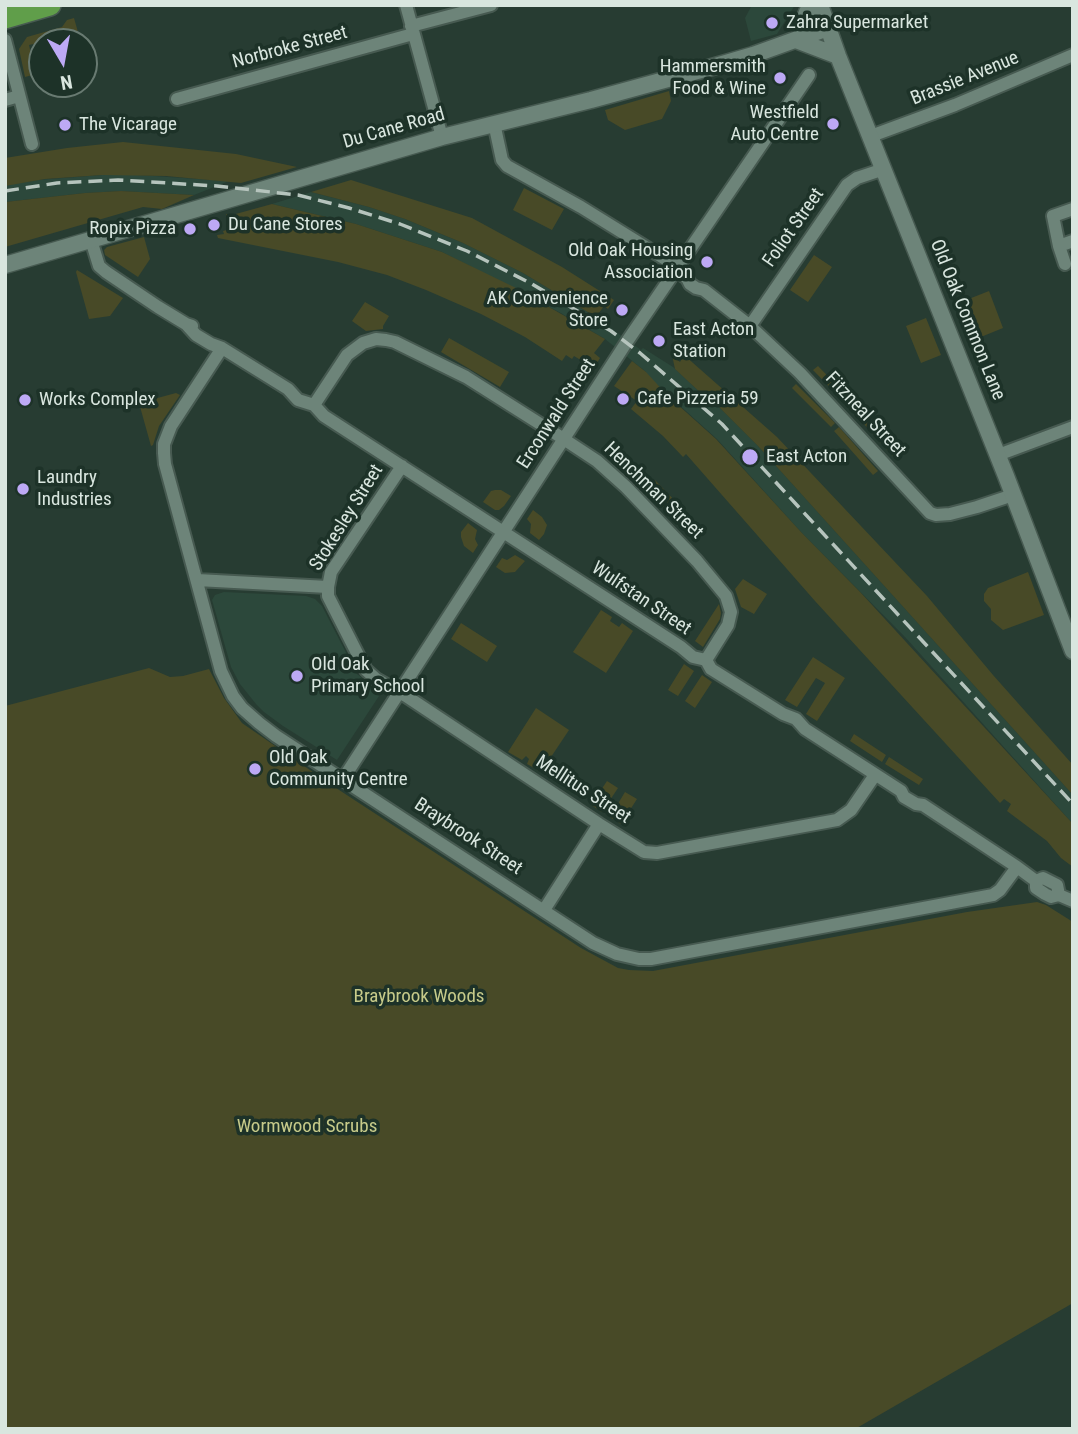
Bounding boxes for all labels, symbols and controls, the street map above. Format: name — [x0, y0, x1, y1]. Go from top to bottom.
place label: Zahra Supermarket — [786, 12, 928, 34]
marker: Zahra Supermarket — [764, 15, 780, 31]
street label: Norbroke Street — [230, 22, 350, 74]
north arrow — [28, 28, 98, 98]
street label: Brassie Avenue — [908, 47, 1022, 111]
place label: Hammersmith Food & Wine — [660, 56, 766, 100]
text: N — [59, 70, 74, 95]
marker: Hammersmith Food & Wine — [772, 70, 788, 86]
place label: Westfield Auto Centre — [731, 102, 819, 146]
street label: Du Cane Road — [340, 104, 448, 154]
place label: The Vicarage — [79, 114, 177, 136]
marker: Westfield Auto Centre — [825, 116, 841, 132]
marker: The Vicarage — [57, 117, 73, 133]
street label: Foliot Street — [758, 184, 830, 272]
place label: Du Cane Stores — [228, 214, 343, 236]
marker: Du Cane Stores — [206, 217, 222, 233]
place label: Ropix Pizza — [89, 218, 176, 240]
marker: Ropix Pizza — [182, 221, 198, 237]
street label: Old Oak Common Lane — [924, 236, 1010, 404]
place label: Old Oak Housing Association — [568, 240, 693, 284]
marker: Old Oak Housing Association — [699, 254, 715, 270]
place label: AK Convenience Store — [487, 288, 608, 332]
marker: AK Convenience Store — [614, 302, 630, 318]
place label: East Acton Station — [673, 319, 754, 363]
marker: East Acton Station — [651, 333, 667, 349]
street label: Erconwald Street — [513, 355, 601, 473]
street label: Fitzneal Street — [820, 368, 910, 462]
place label: Cafe Pizzeria 59 — [637, 388, 759, 410]
place label: Works Complex — [39, 389, 156, 411]
marker: Cafe Pizzeria 59 — [615, 391, 631, 407]
marker: Works Complex — [17, 392, 33, 408]
street label: Henchman Street — [599, 438, 707, 544]
place label: East Acton — [766, 446, 847, 468]
marker: East Acton — [740, 447, 760, 467]
street label: Stokesley Street — [305, 461, 389, 575]
place label: Laundry Industries — [37, 467, 112, 511]
marker: Laundry Industries — [15, 481, 31, 497]
street label: Wulfstan Street — [587, 557, 695, 641]
place label: Old Oak Primary School — [311, 654, 425, 698]
marker: Old Oak Primary School — [289, 668, 305, 684]
place label: Old Oak Community Centre — [269, 747, 408, 791]
street label: Mellitus Street — [531, 751, 635, 829]
marker: Old Oak Community Centre — [247, 761, 263, 777]
street label: Braybrook Street — [410, 794, 526, 880]
park label: Braybrook Woods — [354, 986, 484, 1008]
park label: Wormwood Scrubs — [237, 1116, 377, 1138]

